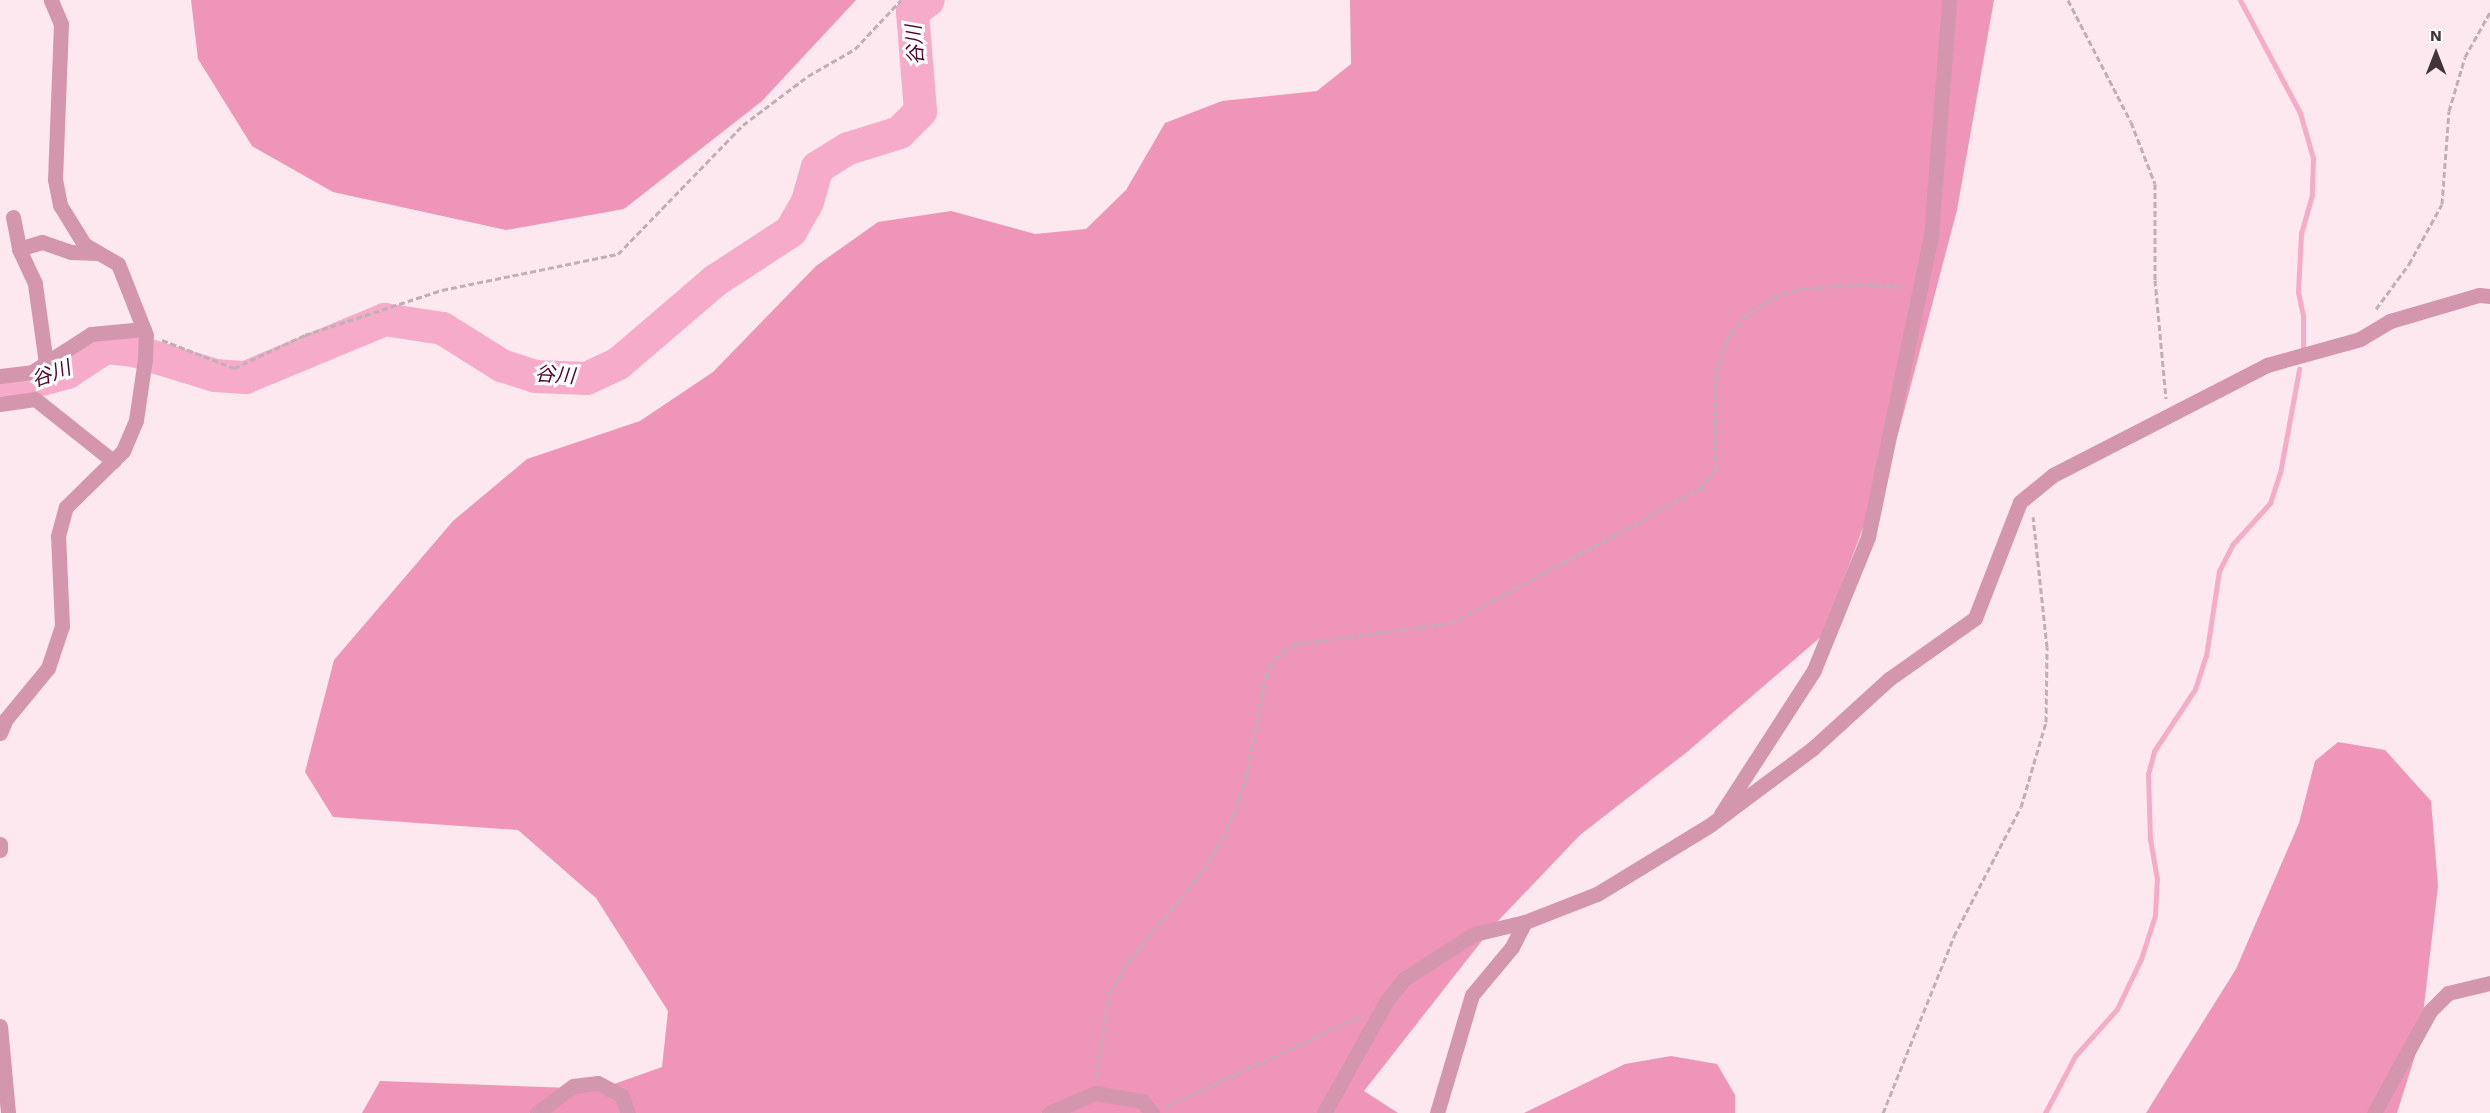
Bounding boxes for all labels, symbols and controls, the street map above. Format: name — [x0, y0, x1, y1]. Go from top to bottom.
water label: 谷川 — [902, 24, 928, 66]
north arrow — [2406, 24, 2466, 84]
text: N — [2430, 26, 2442, 45]
water label: 谷川 — [28, 356, 74, 392]
water label: 谷川 — [534, 362, 576, 388]

